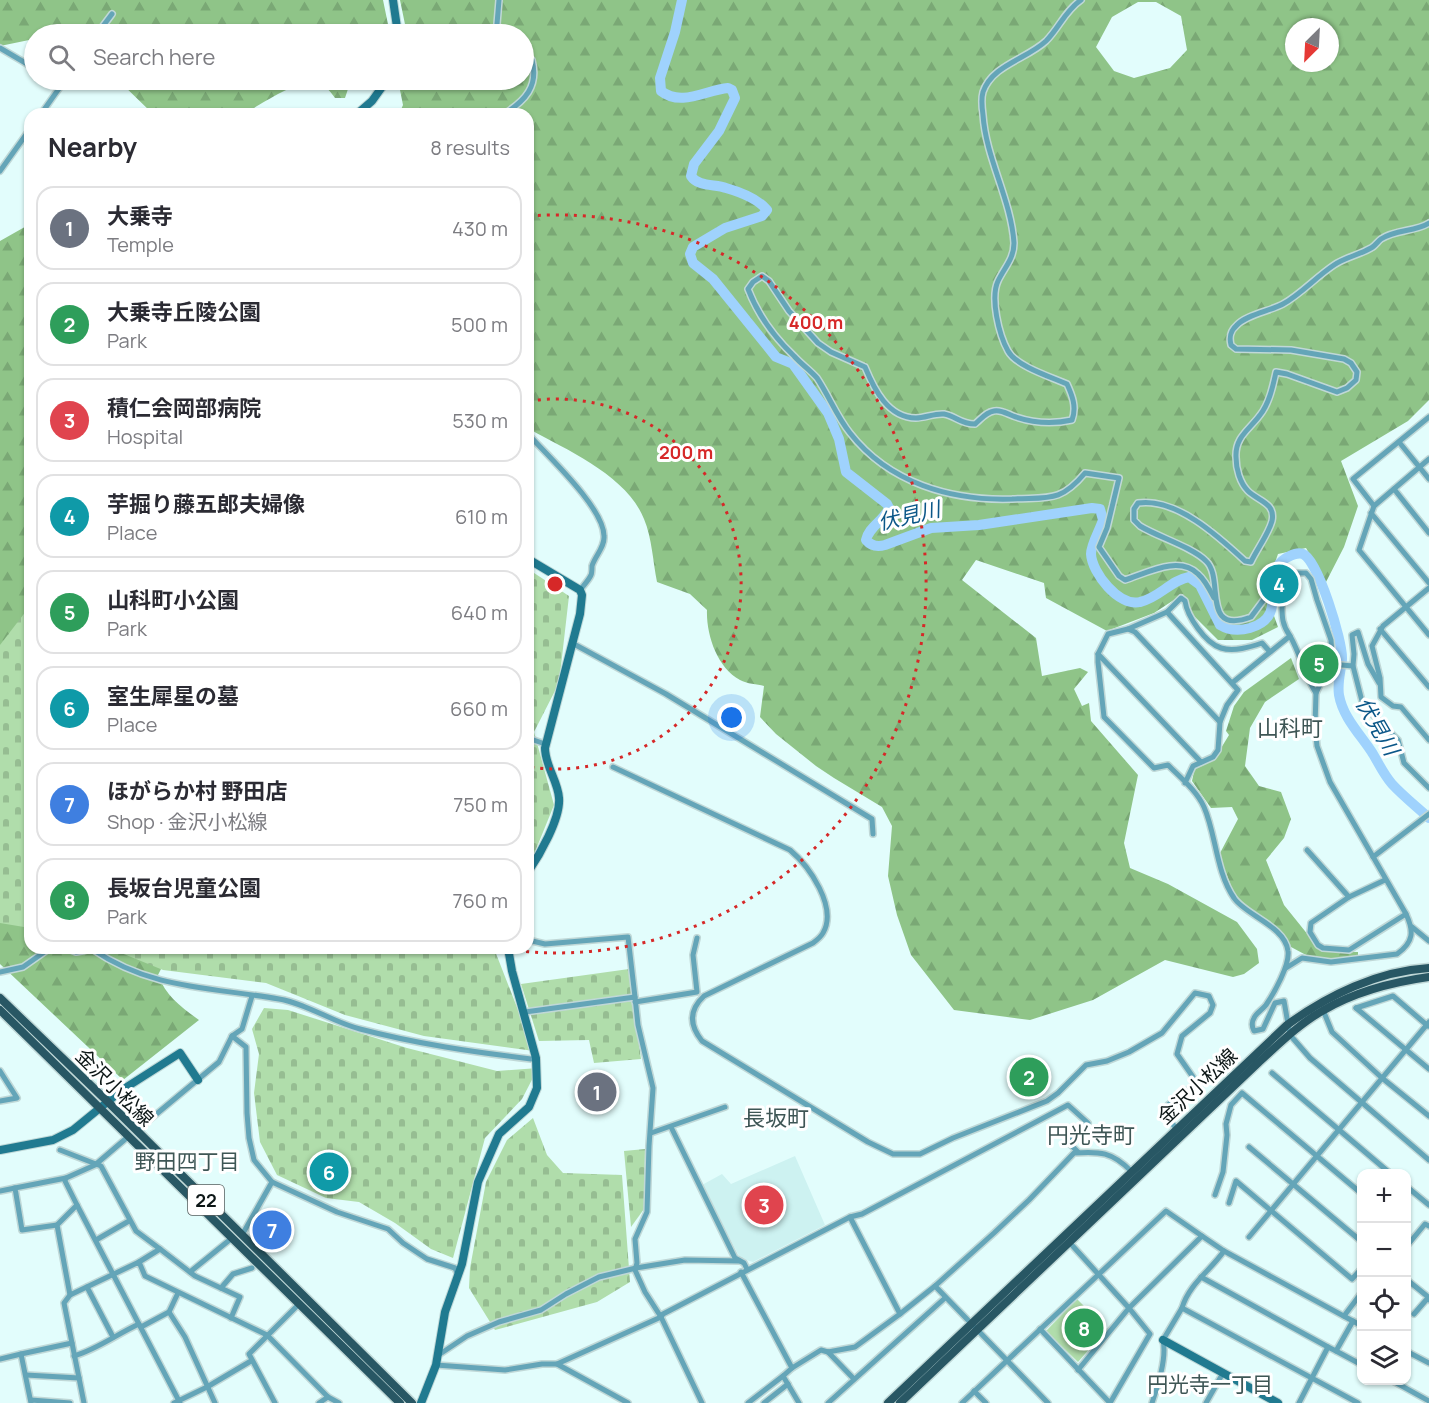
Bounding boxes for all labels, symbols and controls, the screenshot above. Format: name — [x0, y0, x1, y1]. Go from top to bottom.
north arrow — [1285, 18, 1339, 72]
search box — [24, 24, 534, 90]
icon: search — [45, 41, 78, 74]
text: Search here — [93, 42, 215, 72]
text: Nearby — [48, 129, 137, 165]
text: 8 results — [430, 134, 510, 161]
text: 大乗寺 — [107, 201, 173, 231]
text: 1 — [65, 215, 74, 242]
text: 430 m — [452, 215, 508, 242]
text: Temple — [107, 231, 174, 258]
text: 大乗寺丘陵公園 — [107, 297, 261, 327]
text: 400 m — [789, 310, 843, 334]
text: 2 — [64, 311, 75, 338]
text: 500 m — [451, 311, 508, 338]
text: Park — [107, 327, 147, 354]
text: 積仁会岡部病院 — [107, 393, 261, 423]
text: 3 — [64, 407, 75, 434]
text: 530 m — [452, 407, 508, 434]
text: Hospital — [107, 423, 183, 450]
text: 200 m — [659, 440, 713, 464]
text: 芋掘り藤五郎夫婦像 — [107, 489, 305, 519]
water label: 伏見川 — [875, 494, 945, 536]
text: 4 — [63, 503, 76, 530]
text: 610 m — [455, 503, 508, 530]
text: Place — [107, 519, 157, 546]
pin: 4 — [1260, 562, 1298, 606]
centre of rings — [545, 574, 565, 594]
text: 山科町小公園 — [107, 585, 239, 615]
text: 5 — [64, 599, 75, 626]
text: 640 m — [451, 599, 508, 626]
text: Park — [107, 615, 147, 642]
pin: 5 — [1300, 642, 1338, 686]
text: 室生犀星の墓 — [107, 681, 239, 711]
water label: 伏見川 — [1350, 692, 1407, 762]
text: 6 — [63, 695, 76, 722]
text: 660 m — [450, 695, 508, 722]
your location — [717, 703, 746, 732]
text: Place — [107, 711, 157, 738]
district label: 山科町 — [1257, 713, 1323, 743]
text: ほがらか村 野田店 — [107, 776, 287, 806]
text: 7 — [64, 791, 75, 818]
text: 750 m — [453, 791, 508, 818]
text: Shop · 金沢小松線 — [107, 808, 267, 835]
text: 長坂台児童公園 — [107, 873, 261, 903]
text: 8 — [63, 887, 76, 914]
text: 760 m — [452, 887, 508, 914]
text: Park — [107, 903, 147, 930]
street label: 金沢小松線 — [70, 1042, 160, 1132]
street label: 金沢小松線 — [1151, 1042, 1243, 1130]
pin: 2 — [1010, 1054, 1048, 1100]
pin: 1 — [578, 1070, 616, 1114]
district label: 長坂町 — [743, 1103, 809, 1133]
district label: 円光寺町 — [1047, 1120, 1135, 1150]
district label: 野田四丁目 — [135, 1147, 240, 1175]
pin: 6 — [310, 1150, 348, 1194]
map controls — [1357, 1169, 1411, 1385]
button: + — [1357, 1169, 1411, 1223]
pin: 3 — [744, 1182, 783, 1228]
road number: 22 — [188, 1185, 224, 1215]
pin: 7 — [252, 1208, 292, 1252]
button: − — [1357, 1223, 1411, 1277]
button: locate — [1357, 1277, 1411, 1331]
pin: 8 — [1064, 1306, 1104, 1350]
button: layers — [1357, 1331, 1411, 1385]
district label: 円光寺一丁目 — [1147, 1370, 1273, 1398]

